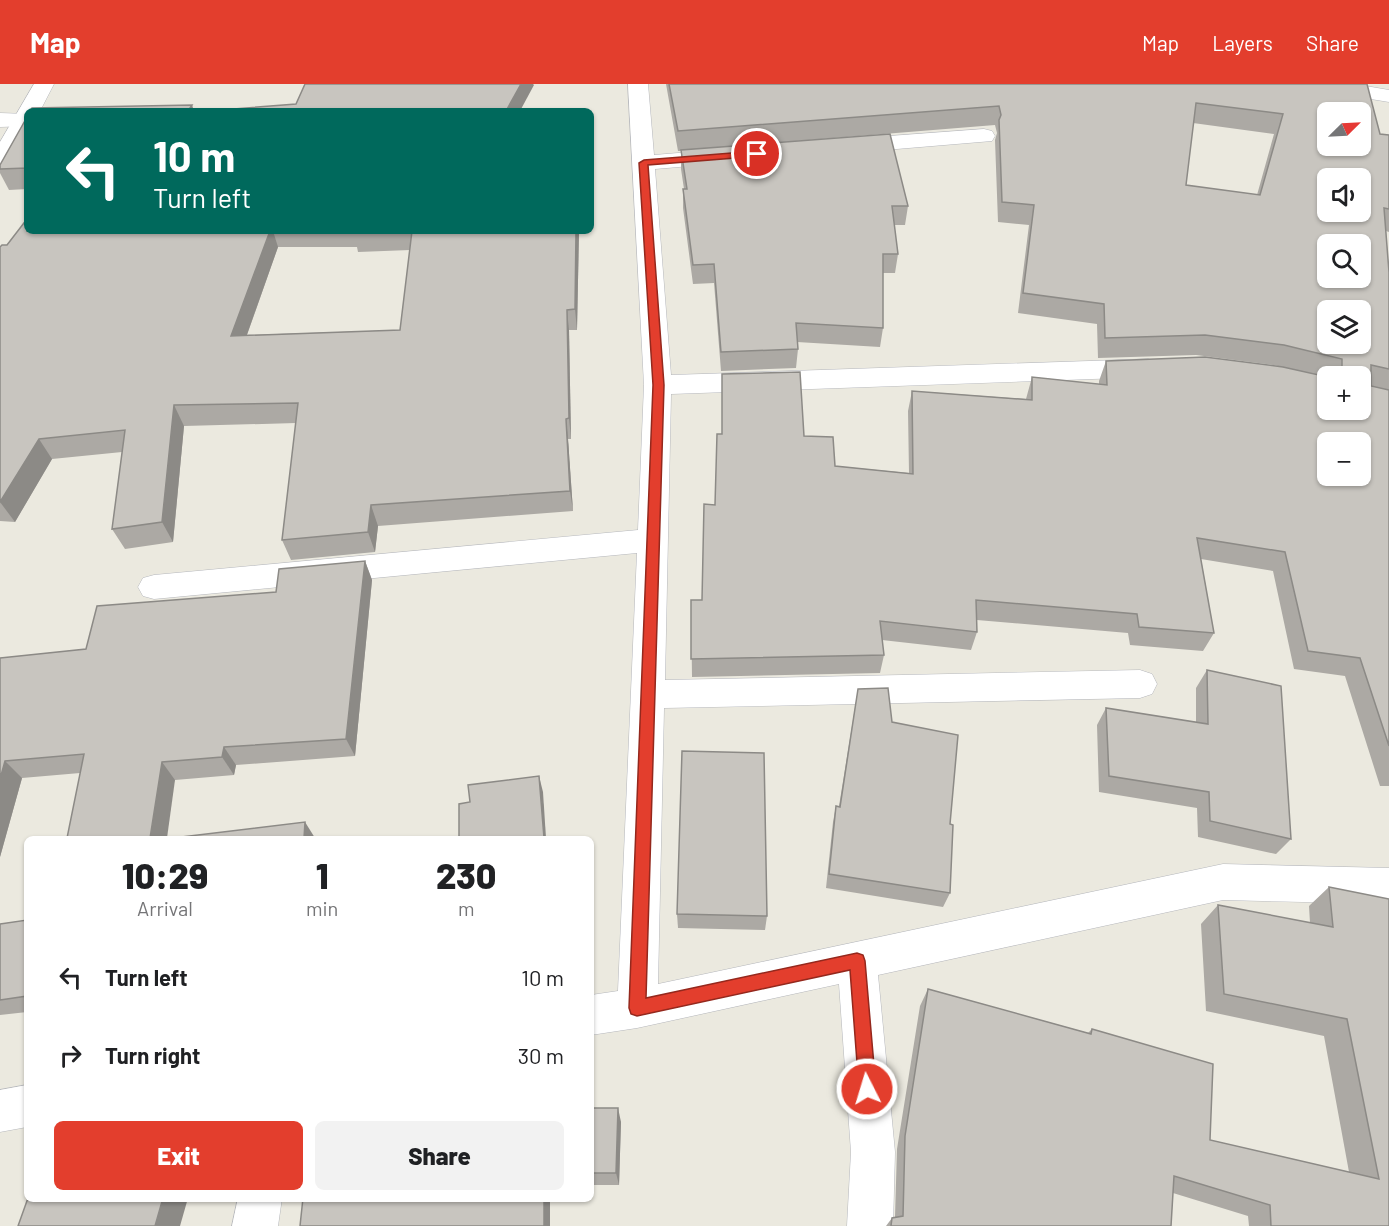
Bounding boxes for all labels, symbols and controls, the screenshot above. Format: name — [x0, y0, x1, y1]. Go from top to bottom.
text: Map — [30, 25, 81, 59]
text: Map — [1142, 30, 1179, 55]
text: Layers — [1212, 30, 1273, 55]
text: Share — [1306, 30, 1359, 55]
north arrow — [1317, 102, 1371, 156]
map controls — [1317, 102, 1371, 486]
pin — [731, 128, 782, 179]
text: 10 m — [153, 130, 235, 180]
icon: left — [54, 132, 132, 210]
icon: arrive — [740, 137, 773, 170]
button: sound — [1317, 168, 1371, 222]
text: Turn left — [153, 181, 251, 213]
button: search — [1317, 234, 1371, 288]
button: layers — [1317, 300, 1371, 354]
button: + — [1317, 366, 1371, 420]
button: − — [1317, 432, 1371, 486]
text: 10:29 — [122, 853, 208, 896]
text: 1 — [316, 853, 329, 896]
text: 230 — [436, 853, 496, 896]
text: Arrival — [137, 896, 193, 920]
text: min — [306, 896, 338, 920]
text: m — [458, 896, 474, 920]
icon: left — [54, 961, 87, 994]
text: Turn left — [105, 964, 188, 990]
text: 10 m — [521, 964, 564, 990]
icon: right — [54, 1039, 87, 1072]
text: Turn right — [105, 1042, 200, 1068]
text: 30 m — [518, 1042, 564, 1068]
position arrow — [835, 1057, 899, 1121]
button: Exit — [54, 1121, 303, 1190]
button: Share — [315, 1121, 564, 1190]

